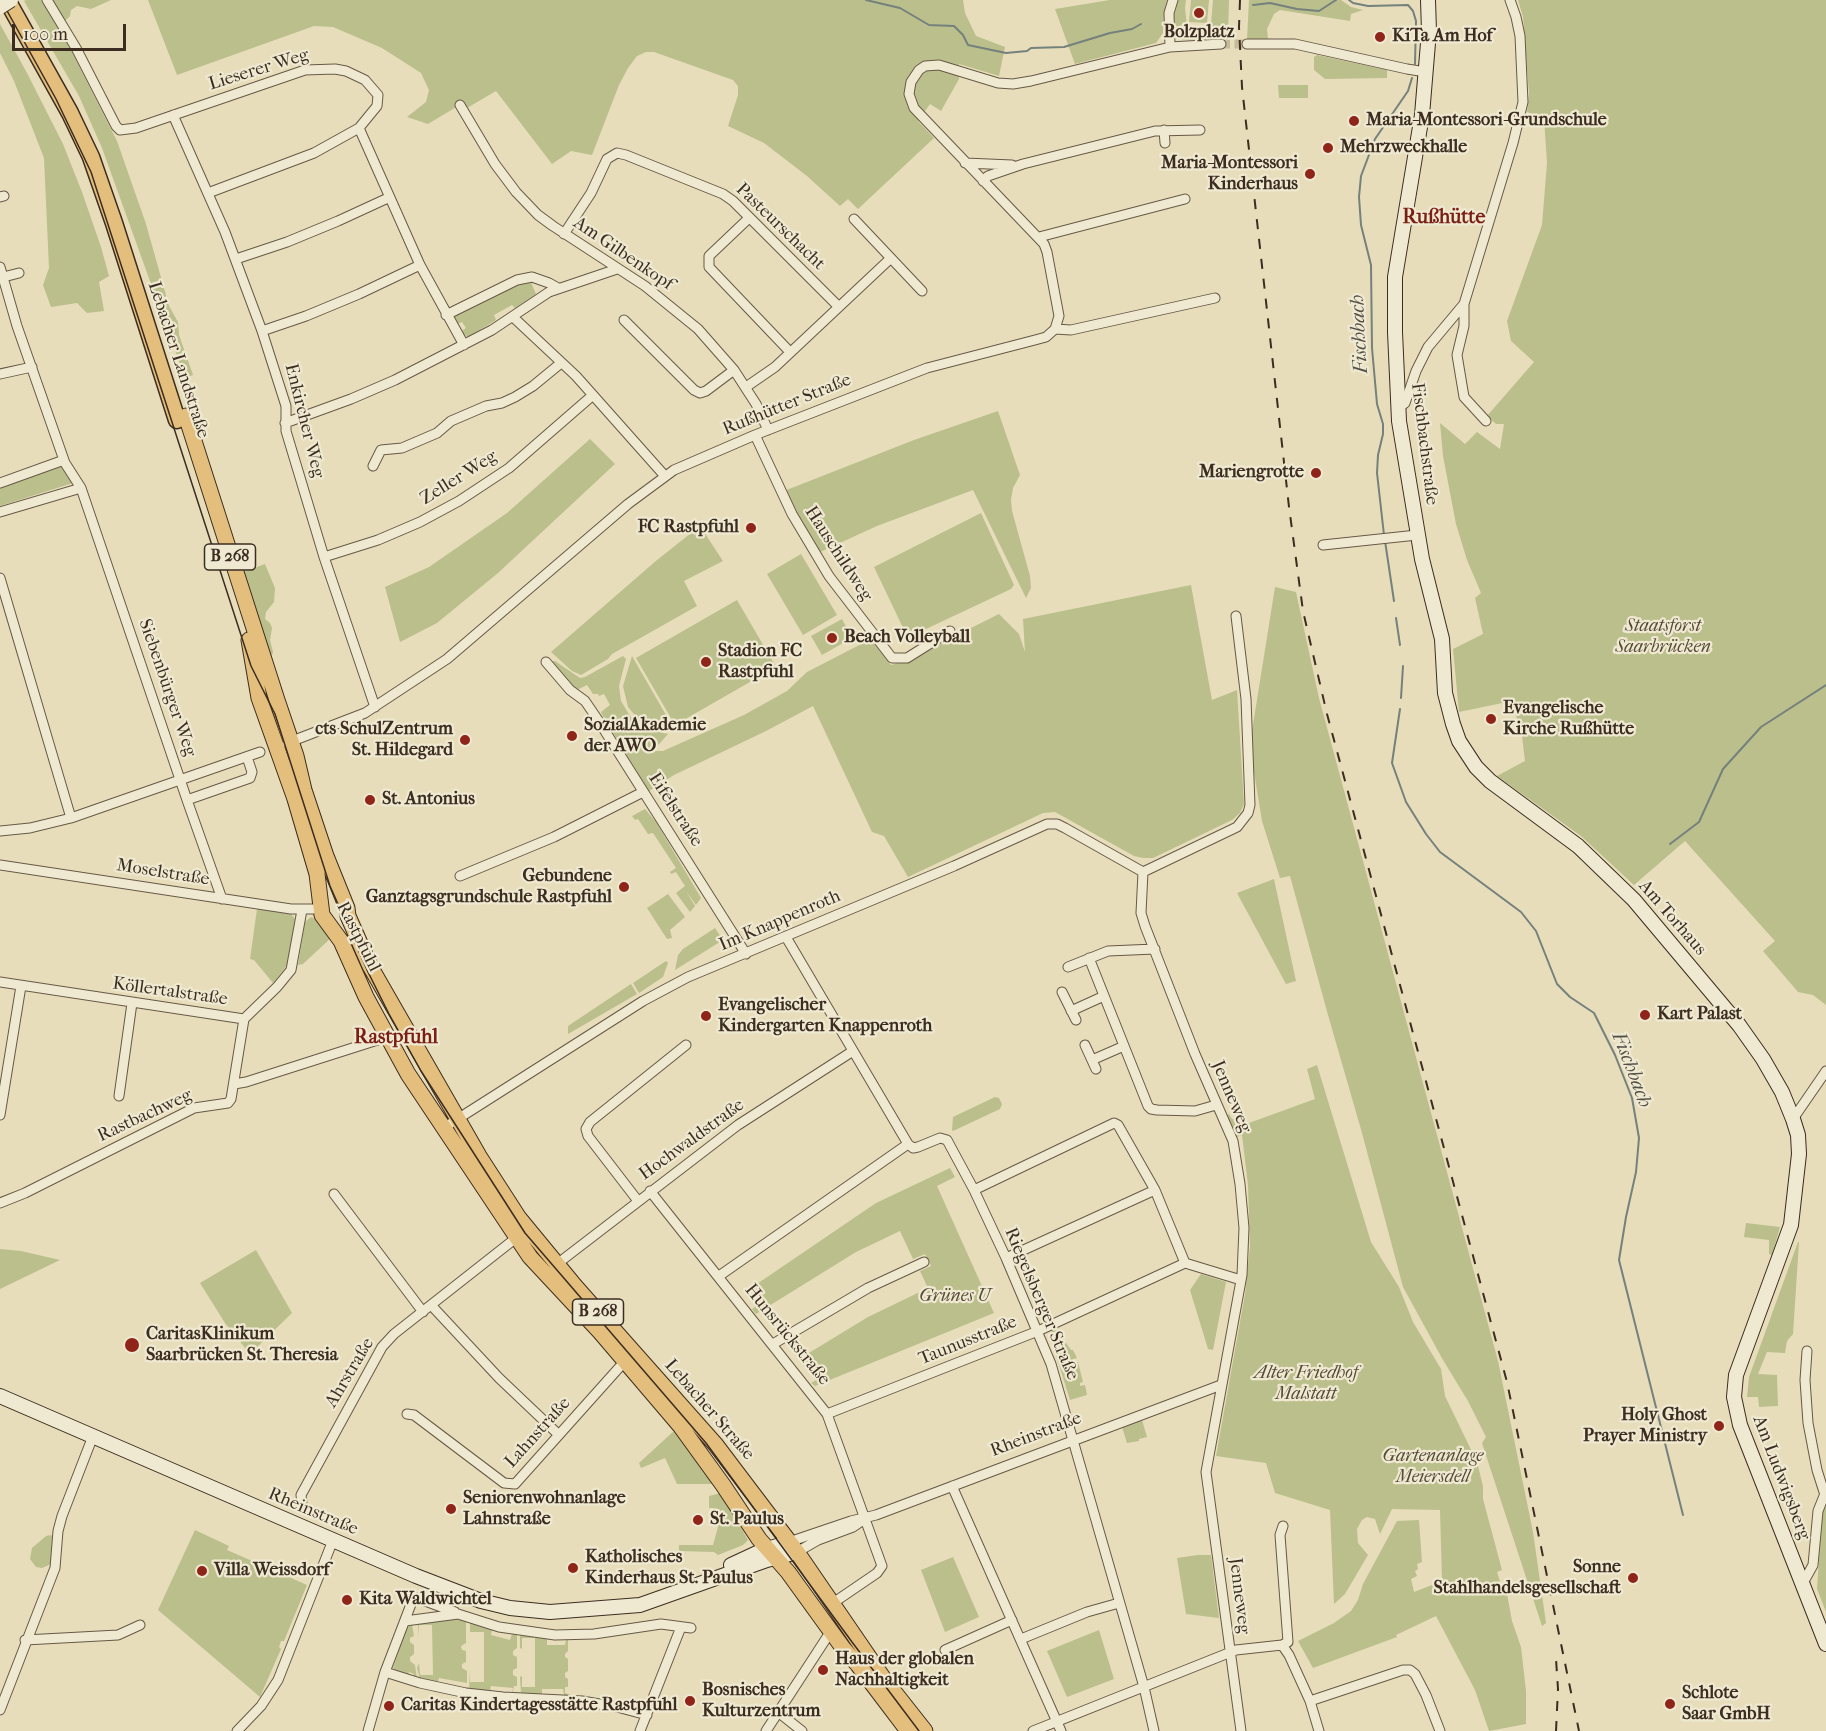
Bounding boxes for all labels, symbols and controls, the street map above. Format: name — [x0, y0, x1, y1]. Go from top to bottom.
marker: Bolzplatz — [1192, 6, 1206, 20]
scale bar — [15, 12, 129, 50]
place label: Bolzplatz — [1164, 22, 1234, 44]
text: 100 m — [23, 24, 68, 45]
place label: KiTa Am Hof — [1392, 26, 1492, 48]
marker: KiTa Am Hof — [1373, 30, 1387, 44]
street label: Lieserer Weg — [206, 45, 312, 95]
place label: Maria-Montessori-Grundschule — [1366, 110, 1607, 132]
marker: Maria-Montessori-Grundschule — [1347, 114, 1361, 128]
place label: Mehrzweckhalle — [1340, 137, 1467, 159]
marker: Mehrzweckhalle — [1321, 141, 1335, 155]
place label: Maria-Montessori Kinderhaus — [1161, 153, 1298, 195]
marker: Maria-Montessori Kinderhaus — [1303, 167, 1317, 181]
street label: Pasteurschacht — [731, 179, 829, 275]
district label: Rußhütte — [1403, 206, 1485, 230]
street label: Am Gilbenkopf — [569, 213, 677, 295]
street label: Lebacher Landstraße — [143, 279, 213, 441]
water label: Fischbach — [1346, 294, 1374, 374]
street label: Enkircher Weg — [279, 362, 329, 480]
street label: Rußhütter Straße — [720, 369, 854, 441]
street label: Fischbachstraße — [1406, 382, 1442, 506]
street label: Zeller Weg — [417, 446, 501, 510]
place label: Mariengrotte — [1199, 462, 1304, 484]
marker: Mariengrotte — [1309, 466, 1323, 480]
street label: Hauschildweg — [799, 503, 877, 605]
place label: FC Rastpfuhl — [638, 517, 739, 539]
marker: FC Rastpfuhl — [744, 521, 758, 535]
road number: B 268 — [204, 544, 256, 570]
street label: Siebenbürger Weg — [133, 616, 201, 760]
park label: Staatsforst Saarbrücken — [1615, 616, 1711, 658]
place label: Beach Volleyball — [844, 627, 970, 649]
marker: Beach Volleyball — [825, 631, 839, 645]
place label: Stadion FC Rastpfuhl — [718, 641, 802, 684]
marker: Stadion FC Rastpfuhl — [699, 655, 713, 669]
place label: Evangelische Kirche Rußhütte — [1503, 698, 1634, 740]
marker: Evangelische Kirche Rußhütte — [1484, 712, 1498, 726]
place label: SozialAkademie der AWO — [584, 715, 706, 758]
place label: cts SchulZentrum St. Hildegard — [315, 719, 453, 762]
marker: SozialAkademie der AWO — [565, 729, 579, 743]
marker: cts SchulZentrum St. Hildegard — [458, 733, 472, 747]
street label: Eifelstraße — [643, 769, 707, 851]
place label: St. Antonius — [382, 789, 475, 811]
marker: St. Antonius — [363, 793, 377, 807]
street label: Moselstraße — [115, 855, 211, 891]
place label: Gebundene Ganztagsgrundschule Rastpfuhl — [366, 866, 612, 908]
street label: Am Torhaus — [1633, 876, 1711, 960]
marker: Gebundene Ganztagsgrundschule Rastpfuhl — [617, 880, 631, 894]
street label: Im Knappenroth — [716, 886, 844, 956]
street label: Rastpfuhl — [331, 898, 385, 976]
street label: Köllertalstraße — [111, 973, 229, 1011]
place label: Evangelischer Kindergarten Knappenroth — [718, 995, 932, 1038]
place label: Kart Palast — [1657, 1004, 1742, 1026]
marker: Kart Palast — [1638, 1008, 1652, 1022]
marker: Evangelischer Kindergarten Knappenroth — [699, 1009, 713, 1023]
district label: Rastpfuhl — [354, 1026, 438, 1050]
water label: Fischbach — [1606, 1029, 1656, 1111]
street label: Jenneweg — [1206, 1058, 1256, 1136]
street label: Rastbachweg — [94, 1085, 196, 1147]
street label: Hochwaldstraße — [635, 1095, 749, 1185]
street label: Riegelsberger Straße — [999, 1224, 1083, 1384]
street label: Hunsrückstraße — [740, 1280, 834, 1390]
park label: Grünes U — [919, 1286, 991, 1308]
road number: B 268 — [572, 1299, 624, 1325]
street label: Taunusstraße — [916, 1312, 1020, 1370]
place label: CaritasKlinikum Saarbrücken St. Theresia — [146, 1324, 338, 1366]
street label: Ahrstraße — [321, 1334, 379, 1412]
marker: CaritasKlinikum Saarbrücken St. Theresia — [123, 1336, 141, 1354]
street label: Lebacher Straße — [659, 1355, 759, 1465]
park label: Alter Friedhof Malstatt — [1254, 1363, 1358, 1406]
street label: Lahnstraße — [501, 1393, 575, 1473]
place label: Holy Ghost Prayer Ministry — [1583, 1405, 1707, 1448]
street label: Rheinstraße — [988, 1408, 1084, 1462]
street label: Am Ludwigsberg — [1747, 1413, 1815, 1543]
marker: Holy Ghost Prayer Ministry — [1712, 1419, 1726, 1433]
park label: Gartenanlage Meiersdell — [1382, 1446, 1484, 1488]
street label: Rheinstraße — [265, 1483, 361, 1541]
place label: Seniorenwohnanlage Lahnstraße — [463, 1488, 626, 1530]
marker: Seniorenwohnanlage Lahnstraße — [444, 1502, 458, 1516]
place label: St. Paulus — [710, 1509, 784, 1531]
marker: St. Paulus — [691, 1513, 705, 1527]
place label: Katholisches Kinderhaus St. Paulus — [585, 1547, 753, 1590]
street label: Jenneweg — [1224, 1557, 1254, 1635]
place label: Sonne Stahlhandelsgesellschaft — [1434, 1557, 1621, 1600]
place label: Villa Weissdorf — [214, 1560, 330, 1582]
marker: Katholisches Kinderhaus St. Paulus — [566, 1561, 580, 1575]
marker: Villa Weissdorf — [195, 1564, 209, 1578]
marker: Sonne Stahlhandelsgesellschaft — [1626, 1571, 1640, 1585]
place label: Kita Waldwichtel — [359, 1589, 492, 1611]
marker: Kita Waldwichtel — [340, 1593, 354, 1607]
place label: Haus der globalen Nachhaltigkeit — [835, 1649, 974, 1692]
marker: Haus der globalen Nachhaltigkeit — [816, 1663, 830, 1677]
place label: Bosnisches Kulturzentrum — [702, 1680, 821, 1722]
place label: Schlote Saar GmbH — [1682, 1683, 1771, 1726]
marker: Bosnisches Kulturzentrum — [683, 1694, 697, 1708]
place label: Caritas Kindertagesstätte Rastpfuhl — [401, 1695, 677, 1717]
marker: Schlote Saar GmbH — [1663, 1697, 1677, 1711]
marker: Caritas Kindertagesstätte Rastpfuhl — [382, 1699, 396, 1713]

